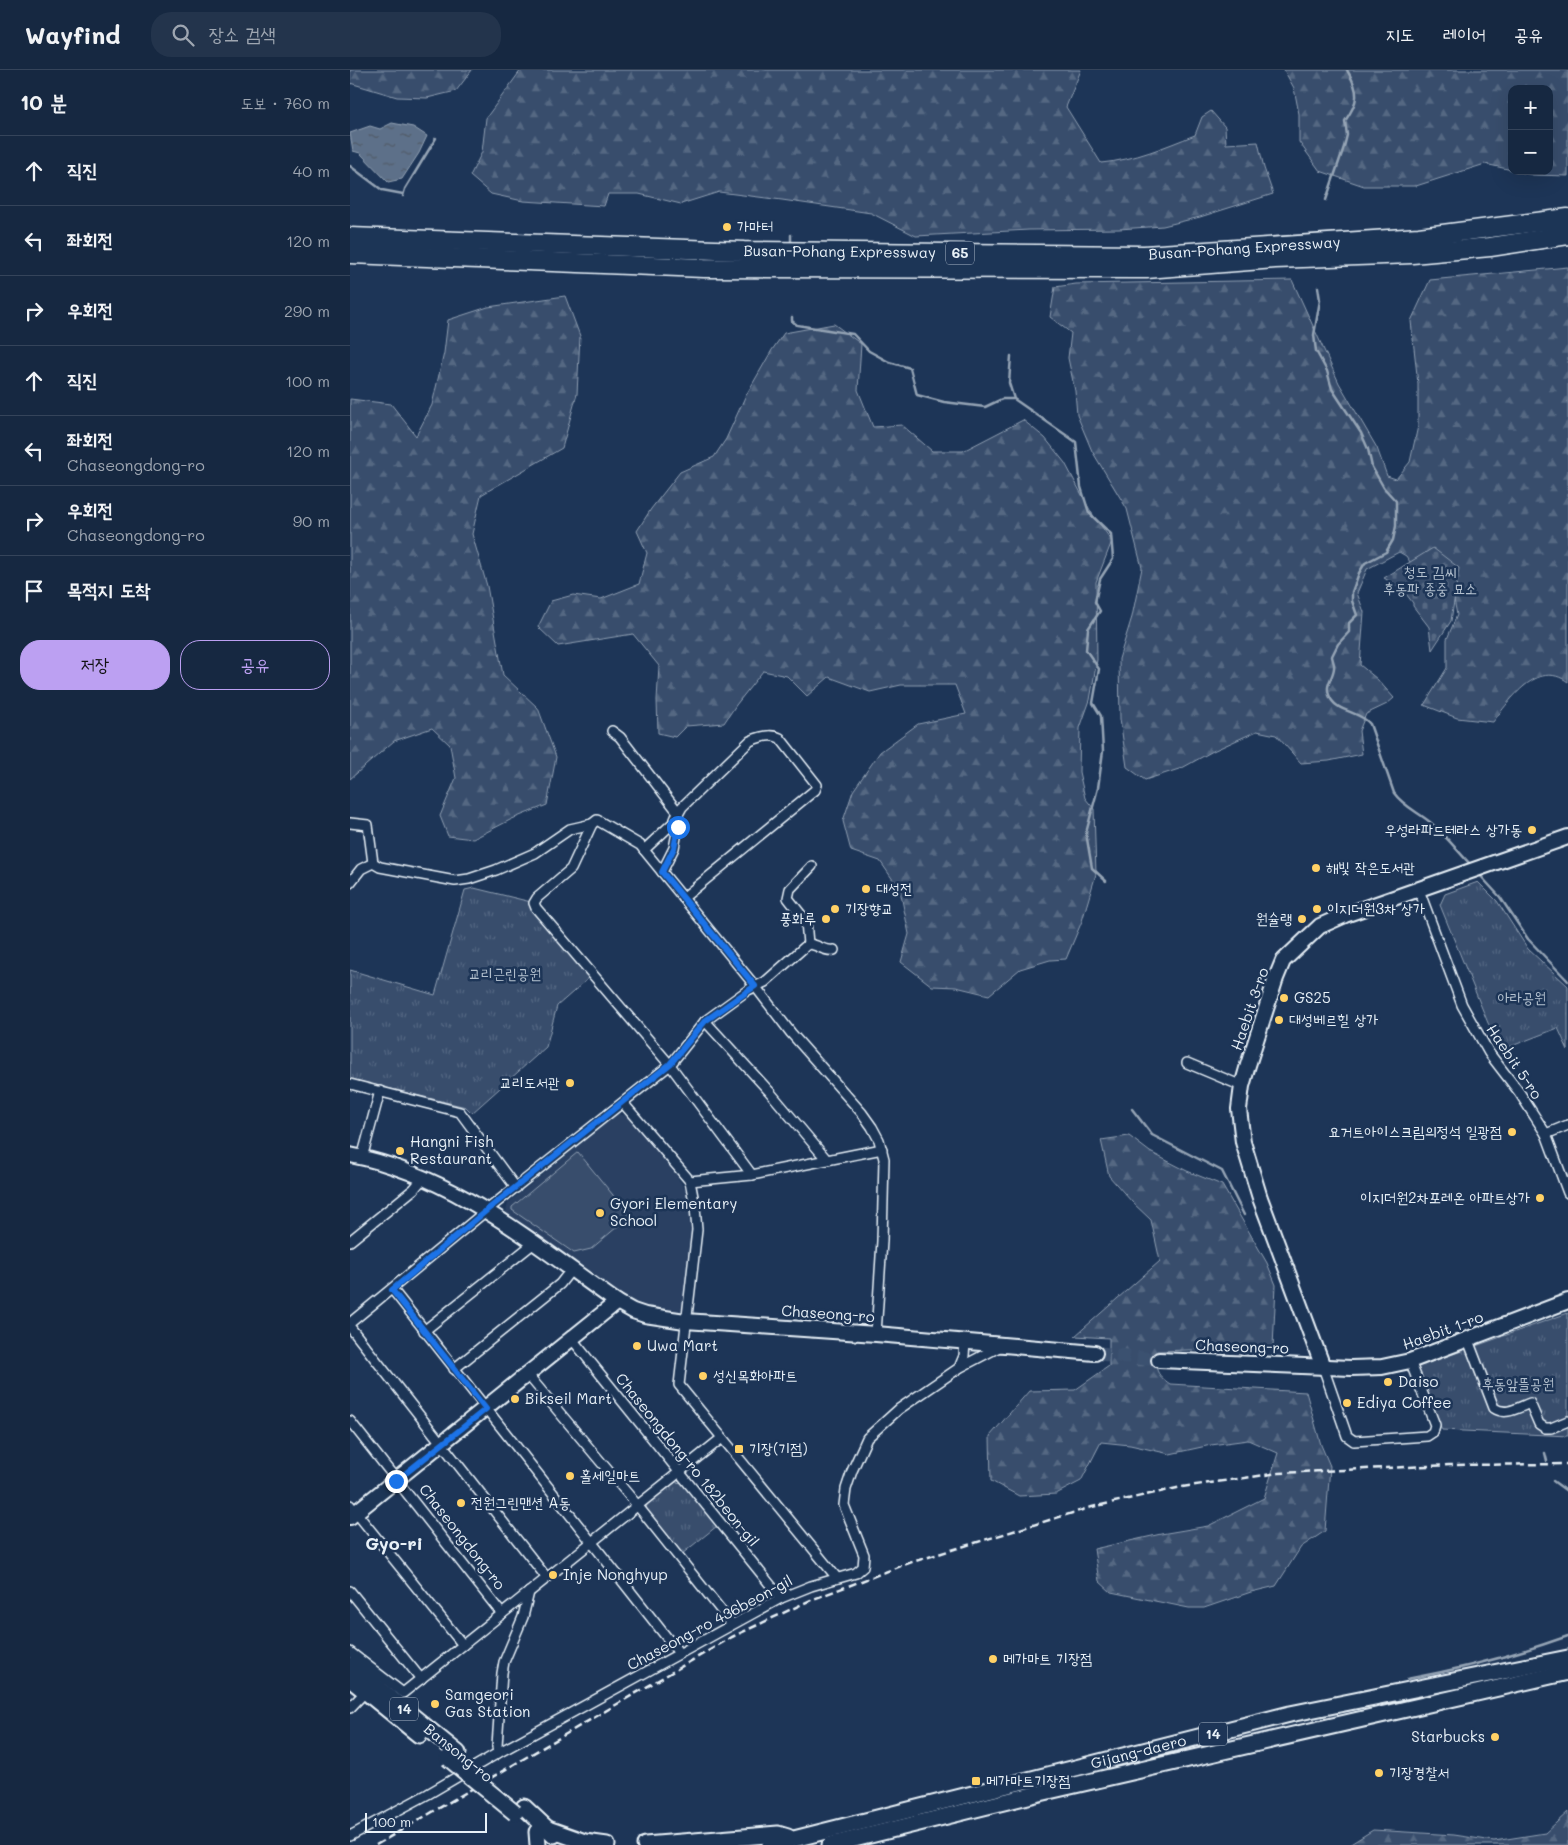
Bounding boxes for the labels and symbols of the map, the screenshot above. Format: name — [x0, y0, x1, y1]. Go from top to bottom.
place label: 가마터 — [737, 216, 773, 236]
marker: 가마터 — [721, 221, 733, 233]
street label: Busan-Pohang Expressway — [1148, 231, 1341, 264]
street label: Busan-Pohang Expressway — [743, 240, 936, 262]
road number: 65 — [946, 242, 974, 264]
park label: 청도 김씨 후동파 종중 묘소 — [1383, 561, 1477, 598]
route start — [667, 816, 690, 839]
place label: 우성라파드테라스 상가동 — [1384, 819, 1522, 839]
marker: 우성라파드테라스 상가동 — [1526, 824, 1538, 836]
place label: 해빛 작은도서관 — [1326, 857, 1415, 877]
marker: 해빛 작은도서관 — [1310, 862, 1322, 874]
place label: 대성전 — [876, 878, 912, 898]
marker: 대성전 — [860, 883, 872, 895]
place label: 기장향교 — [845, 898, 893, 918]
place label: 이지더원3차 상가 — [1327, 898, 1425, 918]
marker: 기장향교 — [829, 903, 841, 915]
marker: 이지더원3차 상가 — [1311, 903, 1323, 915]
place label: 풍화루 — [780, 908, 816, 928]
place label: 원슐랭 — [1256, 908, 1292, 928]
marker: 풍화루 — [820, 913, 832, 925]
marker: 원슐랭 — [1296, 913, 1308, 925]
park label: 교리근린공원 — [469, 963, 541, 983]
street label: Haebit 3-ro — [1226, 964, 1273, 1053]
place label: GS25 — [1294, 987, 1331, 1007]
park label: 아라공원 — [1498, 987, 1546, 1007]
marker: GS25 — [1278, 992, 1290, 1004]
place label: 대성베르힐 상가 — [1289, 1009, 1378, 1029]
marker: 대성베르힐 상가 — [1273, 1014, 1285, 1026]
street label: Haebit 5-ro — [1482, 1020, 1547, 1103]
place label: 교리도서관 — [500, 1072, 560, 1092]
marker: 교리도서관 — [564, 1077, 576, 1089]
place label: 요거트아이스크림의정석 일광점 — [1328, 1121, 1502, 1141]
marker: 요거트아이스크림의정석 일광점 — [1506, 1126, 1518, 1138]
place label: Hangni Fish Restaurant — [410, 1131, 493, 1168]
marker: Hangni Fish Restaurant — [394, 1145, 406, 1157]
place label: 이지더원2차포레온 아파트상가 — [1360, 1187, 1530, 1207]
marker: 이지더원2차포레온 아파트상가 — [1534, 1192, 1546, 1204]
place label: Gyori Elementary School — [610, 1193, 737, 1230]
marker: Gyori Elementary School — [594, 1207, 606, 1219]
street label: Chaseong-ro — [781, 1300, 876, 1326]
street label: Haebit 1-ro — [1400, 1306, 1486, 1354]
street label: Chaseong-ro — [1195, 1334, 1289, 1358]
place label: Uwa Mart — [647, 1335, 718, 1355]
marker: Uwa Mart — [631, 1340, 643, 1352]
place label: 성신목화아파트 — [713, 1365, 798, 1385]
street label: Chaseongdong-ro 182beon-gil — [612, 1369, 764, 1550]
marker: 성신목화아파트 — [697, 1370, 709, 1382]
place label: Daiso — [1398, 1371, 1439, 1391]
park label: 후동앞뜰공원 — [1482, 1373, 1554, 1393]
marker: Daiso — [1382, 1376, 1394, 1388]
place label: Bikseil Mart — [525, 1388, 612, 1408]
place label: Ediya Coffee — [1357, 1392, 1452, 1412]
marker: Bikseil Mart — [509, 1393, 521, 1405]
marker: Ediya Coffee — [1341, 1397, 1353, 1409]
place label: 기장(기점) — [749, 1438, 807, 1458]
marker: 기장(기점) — [733, 1443, 745, 1455]
place label: 홀세일마트 — [580, 1465, 640, 1485]
route end — [385, 1470, 408, 1493]
marker: 홀세일마트 — [564, 1470, 576, 1482]
street label: Chaseongdong-ro — [415, 1479, 510, 1594]
place label: 전원그린맨션 A동 — [471, 1492, 571, 1512]
marker: 전원그린맨션 A동 — [455, 1497, 467, 1509]
district label: Gyo-ri — [365, 1531, 423, 1555]
place label: Inje Nonghyup — [563, 1564, 668, 1584]
marker: Inje Nonghyup — [547, 1569, 559, 1581]
street label: Chaseong-ro 436beon-gil — [623, 1570, 796, 1674]
place label: 메가마트 기장점 — [1003, 1648, 1092, 1668]
marker: 메가마트 기장점 — [987, 1653, 999, 1665]
place label: Samgeori Gas Station — [445, 1684, 530, 1721]
road number: 14 — [390, 1698, 418, 1720]
marker: Samgeori Gas Station — [429, 1698, 441, 1710]
street label: Bansong-ro — [420, 1718, 497, 1786]
road number: 14 — [1199, 1722, 1227, 1746]
place label: Starbucks — [1411, 1726, 1485, 1746]
street label: Gijang-daero — [1088, 1729, 1188, 1773]
marker: Starbucks — [1489, 1731, 1501, 1743]
place label: 기장경찰서 — [1389, 1762, 1449, 1782]
marker: 기장경찰서 — [1373, 1767, 1385, 1779]
place label: 메가마트기장점 — [986, 1770, 1071, 1790]
marker: 메가마트기장점 — [970, 1775, 982, 1787]
scale bar — [365, 1810, 488, 1833]

